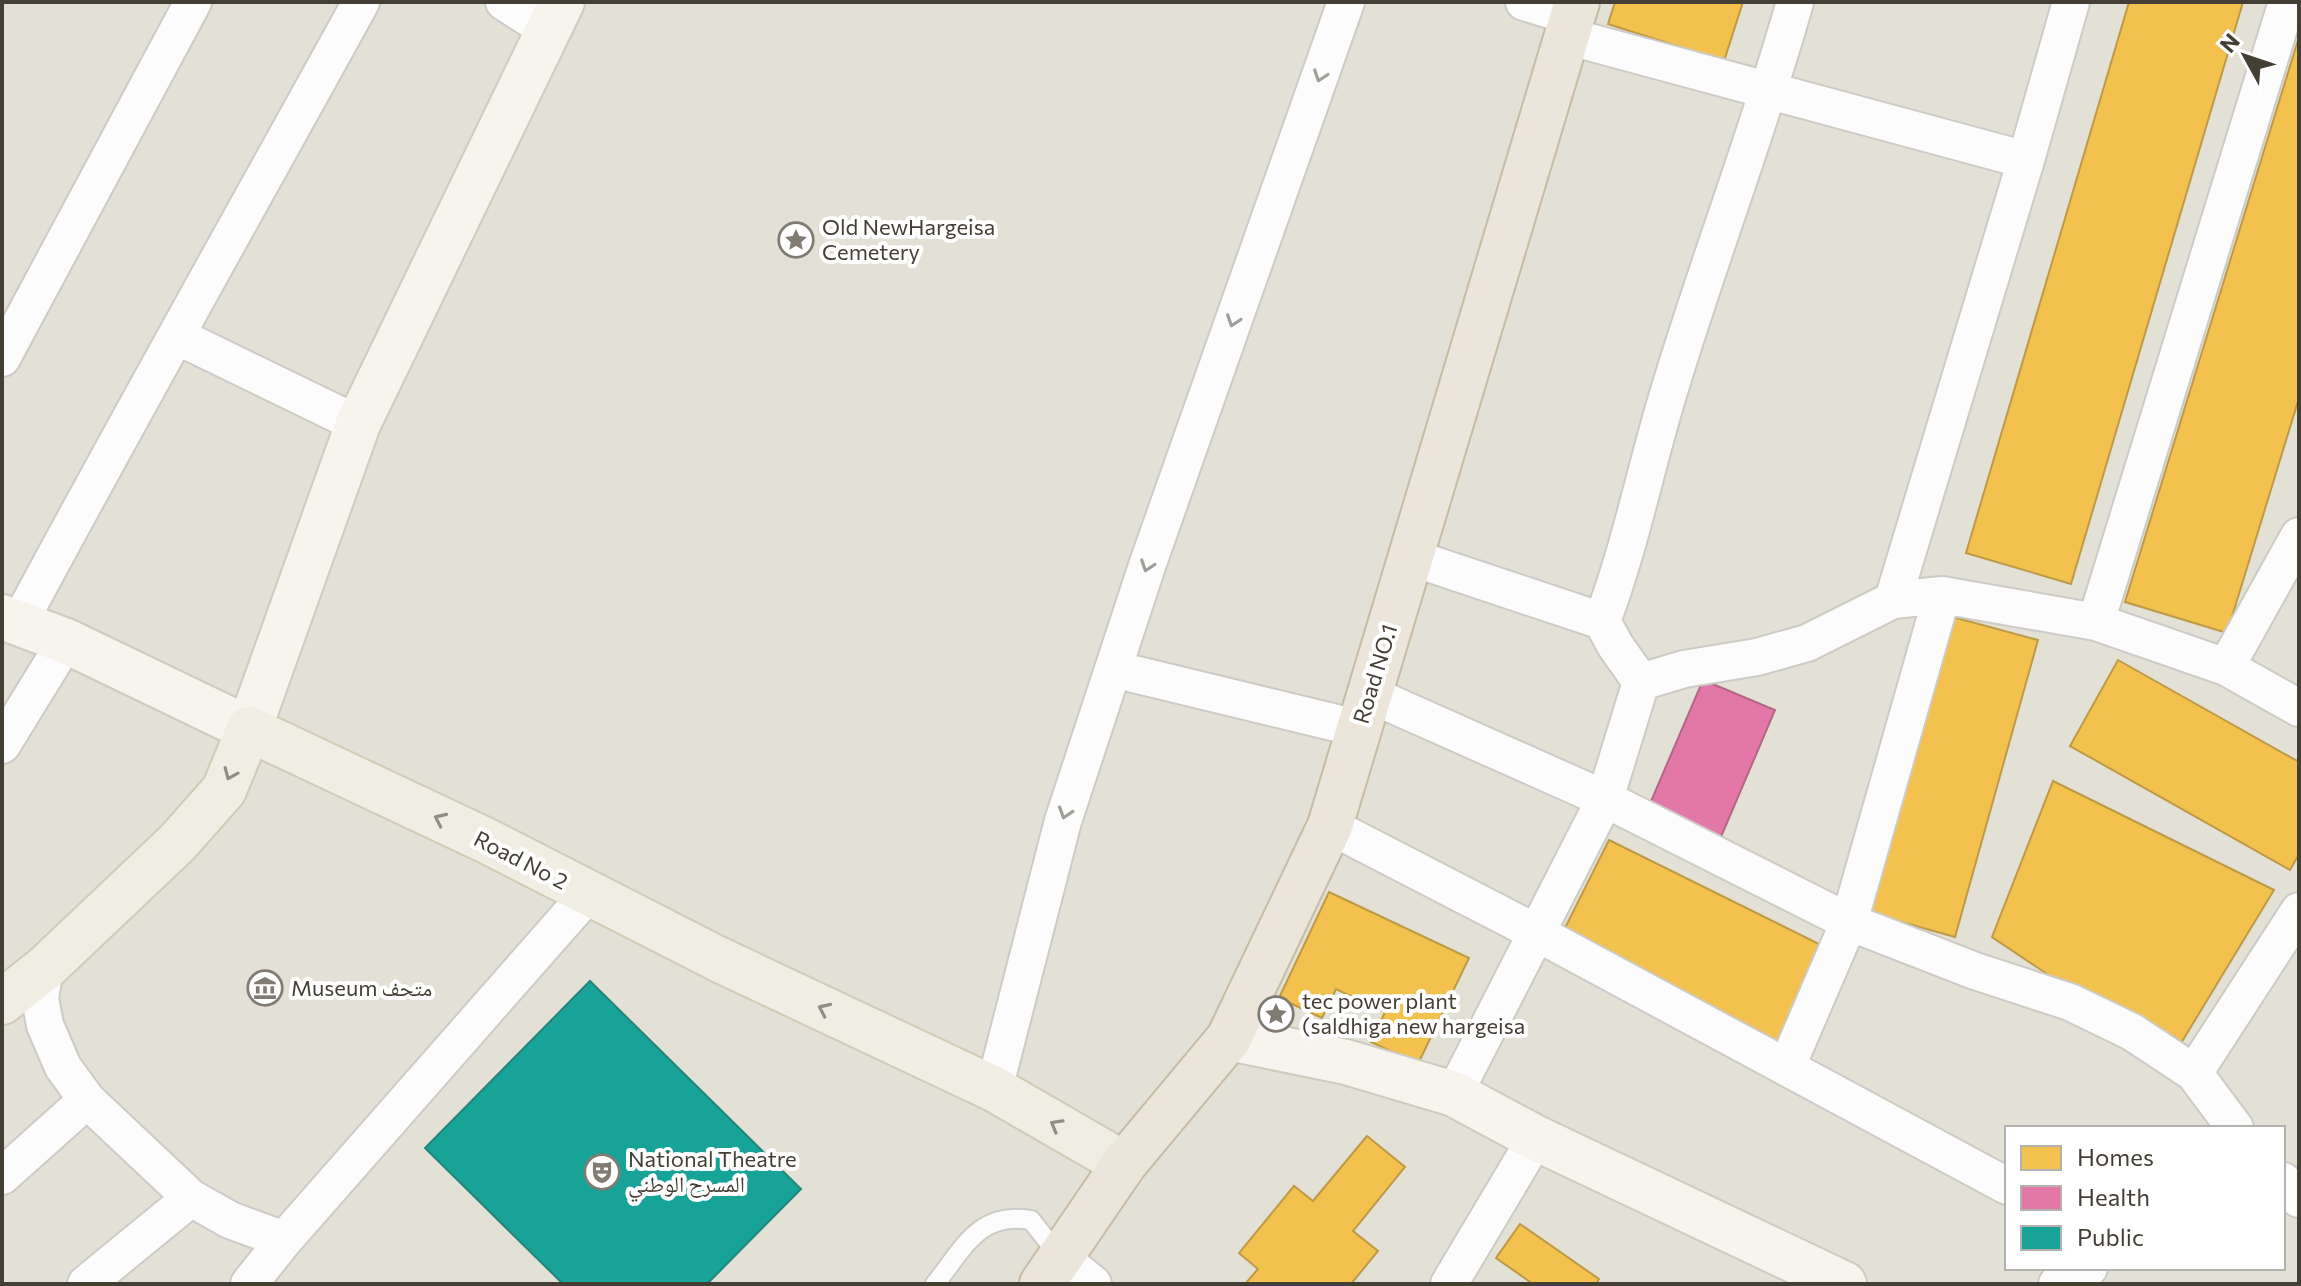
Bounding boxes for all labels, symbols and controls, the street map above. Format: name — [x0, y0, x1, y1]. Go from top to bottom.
north arrow — [2205, 16, 2285, 96]
text: N — [2214, 28, 2245, 58]
one-way arrow — [1313, 68, 1330, 82]
place label: Old NewHargeisa Cemetery — [822, 213, 995, 265]
place icon: Old NewHargeisa Cemetery — [777, 221, 815, 259]
one-way arrow — [1227, 313, 1243, 327]
one-way arrow — [1140, 558, 1156, 572]
street label: Road NO.1 — [1347, 621, 1402, 727]
one-way arrow — [224, 766, 240, 780]
one-way arrow — [1059, 805, 1075, 819]
one-way arrow — [434, 813, 449, 829]
street label: Road No 2 — [470, 824, 573, 895]
museum icon: Museum متحف — [246, 969, 284, 1007]
place label: Museum متحف — [291, 974, 432, 1001]
place label: tec power plant (saldhiga new hargeisa — [1302, 987, 1525, 1039]
place icon: tec power plant (saldhiga new hargeisa — [1257, 995, 1295, 1033]
one-way arrow — [818, 1003, 832, 1019]
one-way arrow — [1051, 1119, 1065, 1135]
legend — [2005, 1126, 2285, 1270]
text: Homes — [2077, 1142, 2154, 1171]
place label: National Theatre المسرح الوطني — [628, 1145, 797, 1202]
theatre icon: National Theatre المسرح الوطني — [583, 1153, 621, 1191]
text: Health — [2077, 1182, 2150, 1211]
text: Public — [2077, 1222, 2144, 1251]

